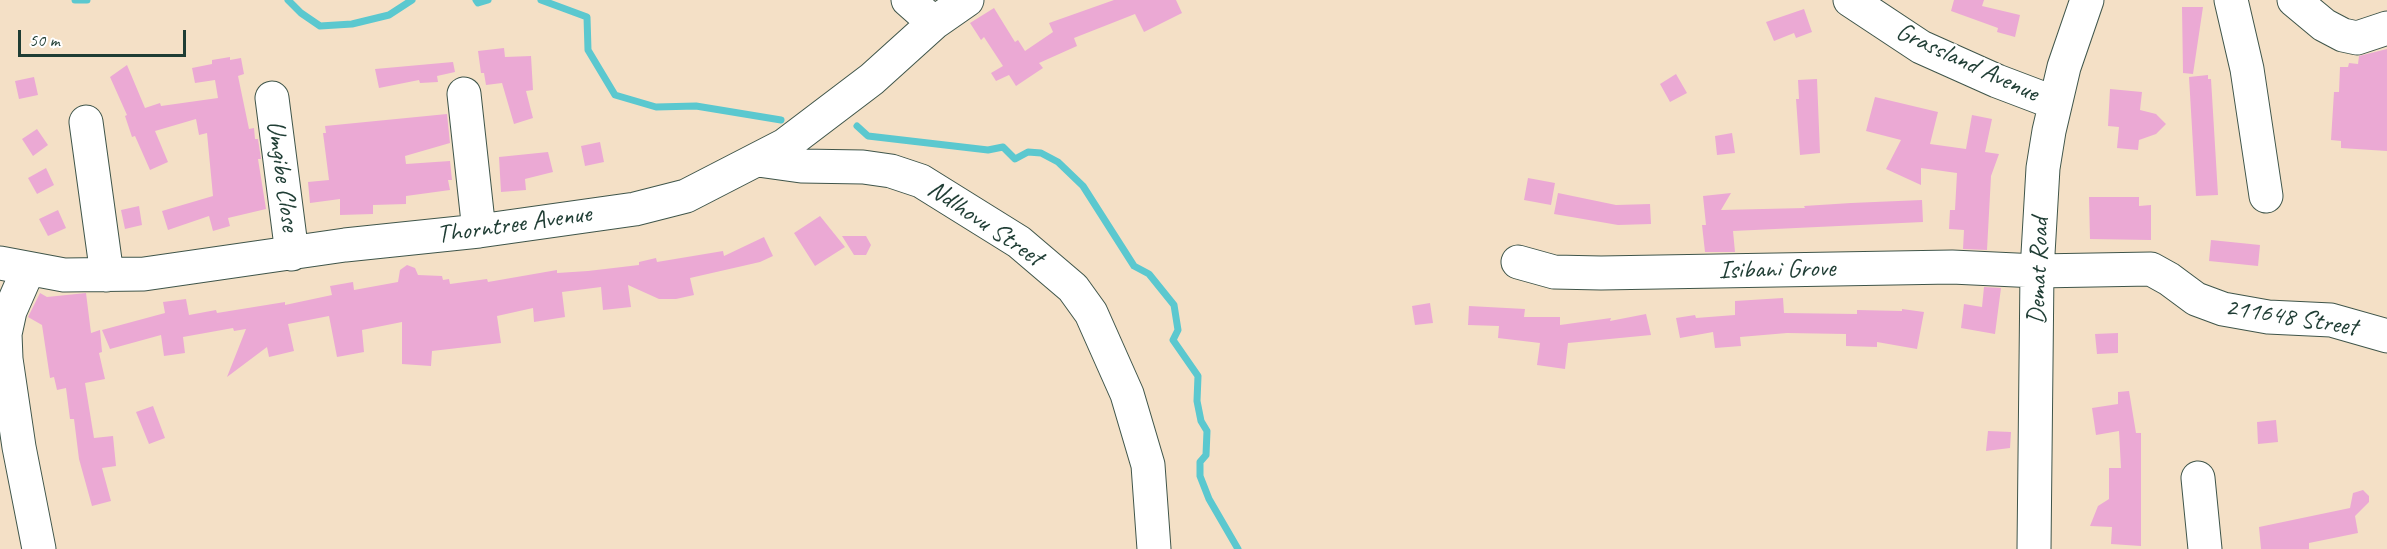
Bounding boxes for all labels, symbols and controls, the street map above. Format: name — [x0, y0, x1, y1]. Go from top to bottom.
street label: Grassland Avenue — [1891, 16, 2043, 110]
scale bar — [21, 18, 189, 56]
text: 50 m — [29, 29, 60, 51]
street label: Umgibe Close — [259, 119, 305, 233]
street label: Ndlhovu Street — [921, 174, 1049, 274]
street label: Thorntree Avenue — [435, 199, 593, 251]
street label: Demat Road — [2022, 217, 2056, 325]
street label: Isibani Grove — [1718, 253, 1836, 287]
street label: 211648 Street — [2223, 292, 2359, 344]

